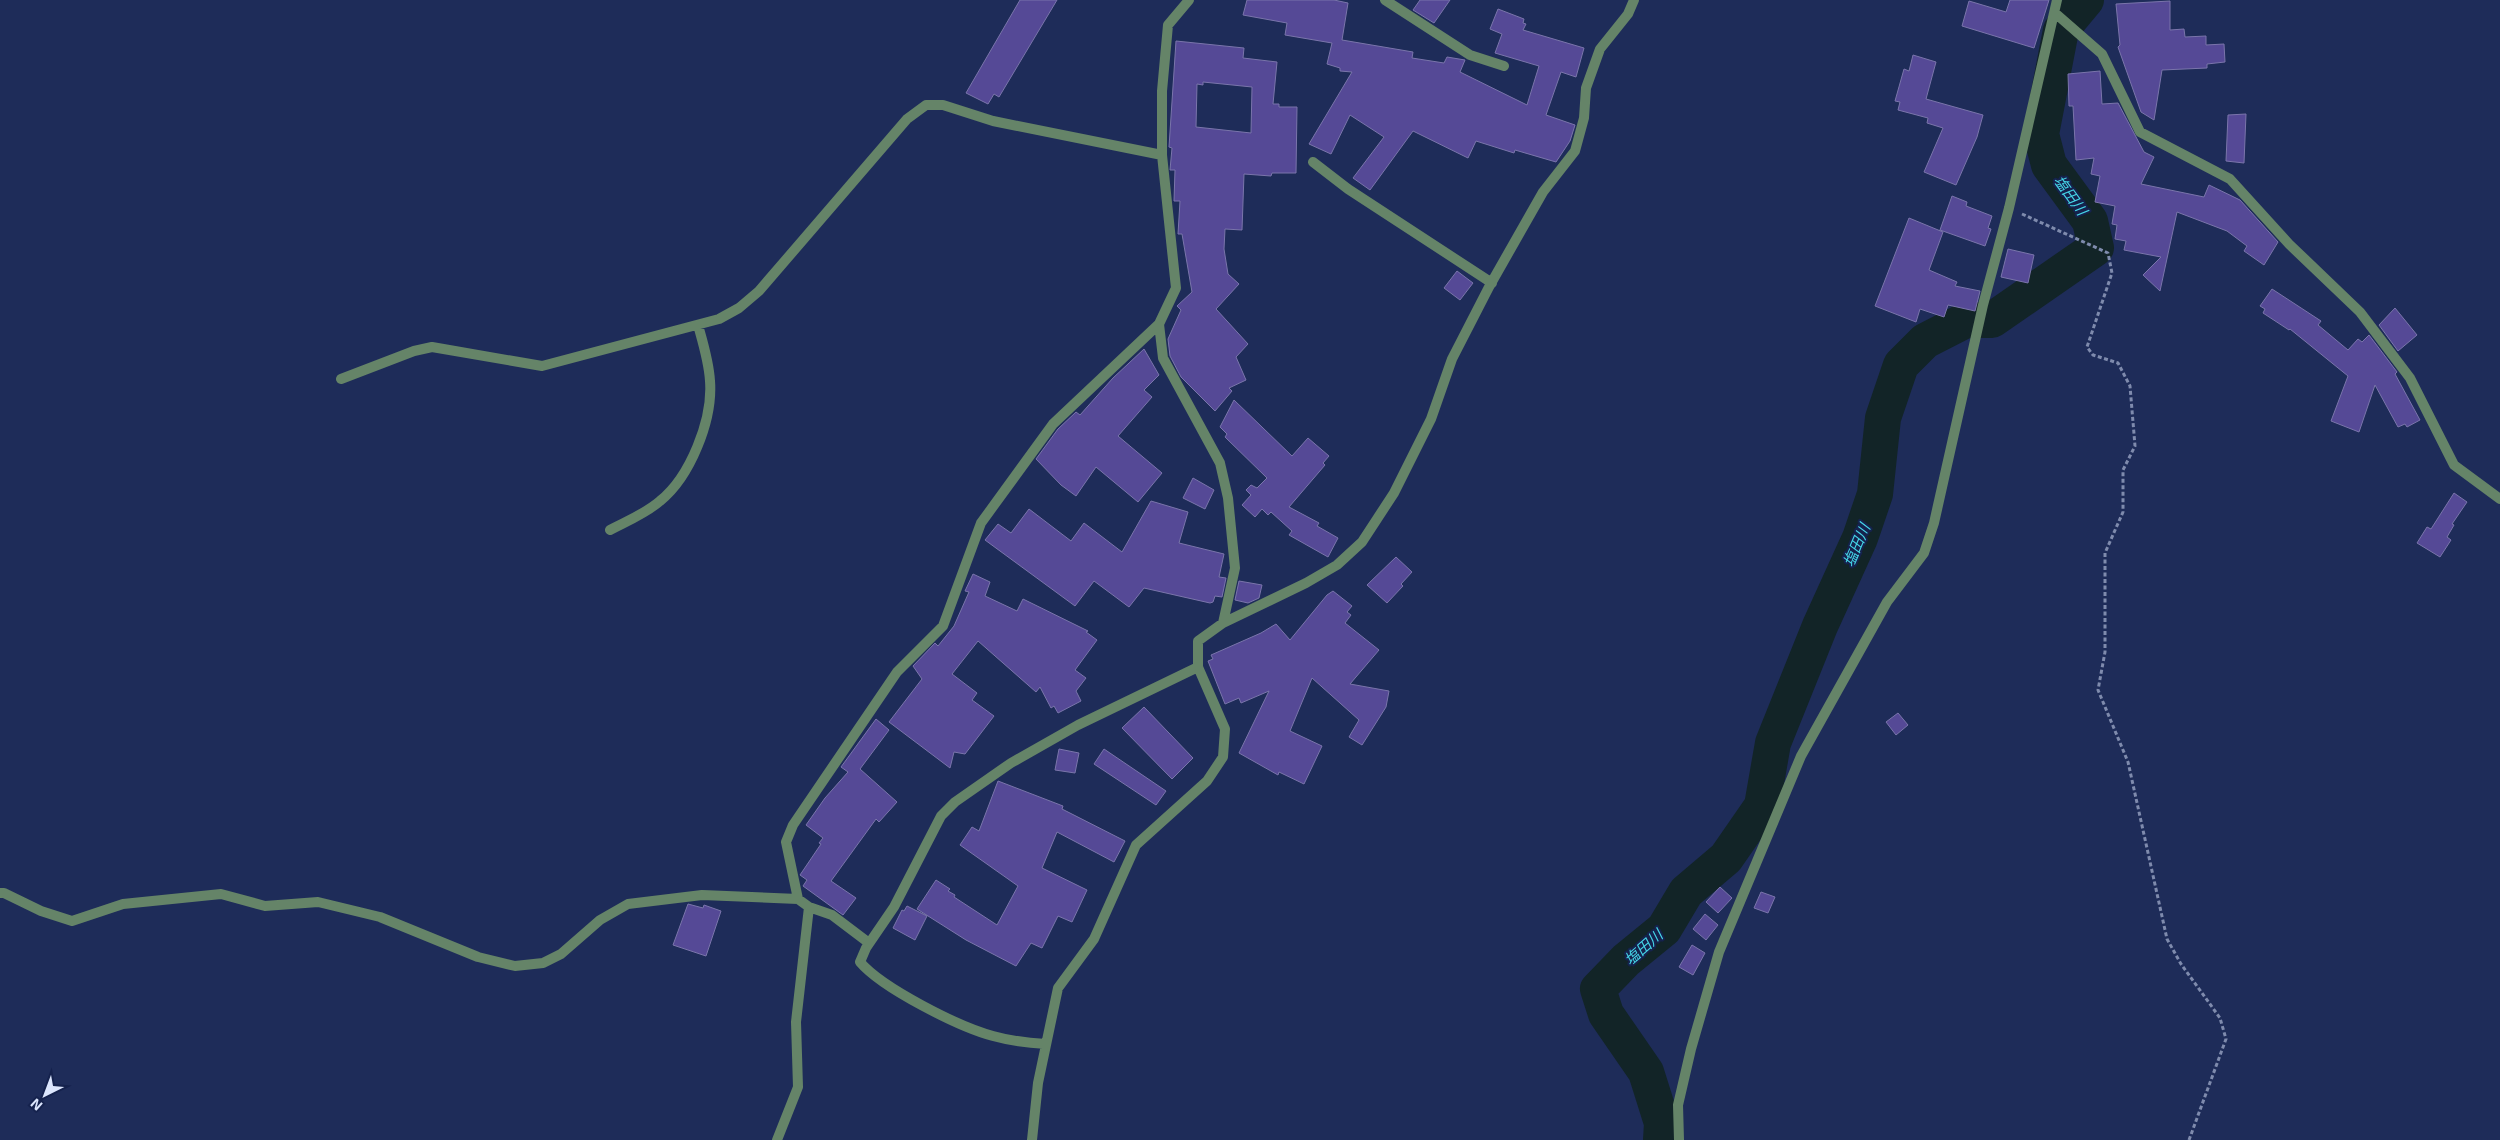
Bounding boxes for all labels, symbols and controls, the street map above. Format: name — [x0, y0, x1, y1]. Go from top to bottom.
water label: 塩田川 — [2050, 172, 2093, 220]
water label: 塩田川 — [1839, 519, 1874, 569]
water label: 塩田川 — [1620, 924, 1667, 969]
north arrow — [20, 1070, 70, 1120]
text: N — [27, 1095, 45, 1115]

